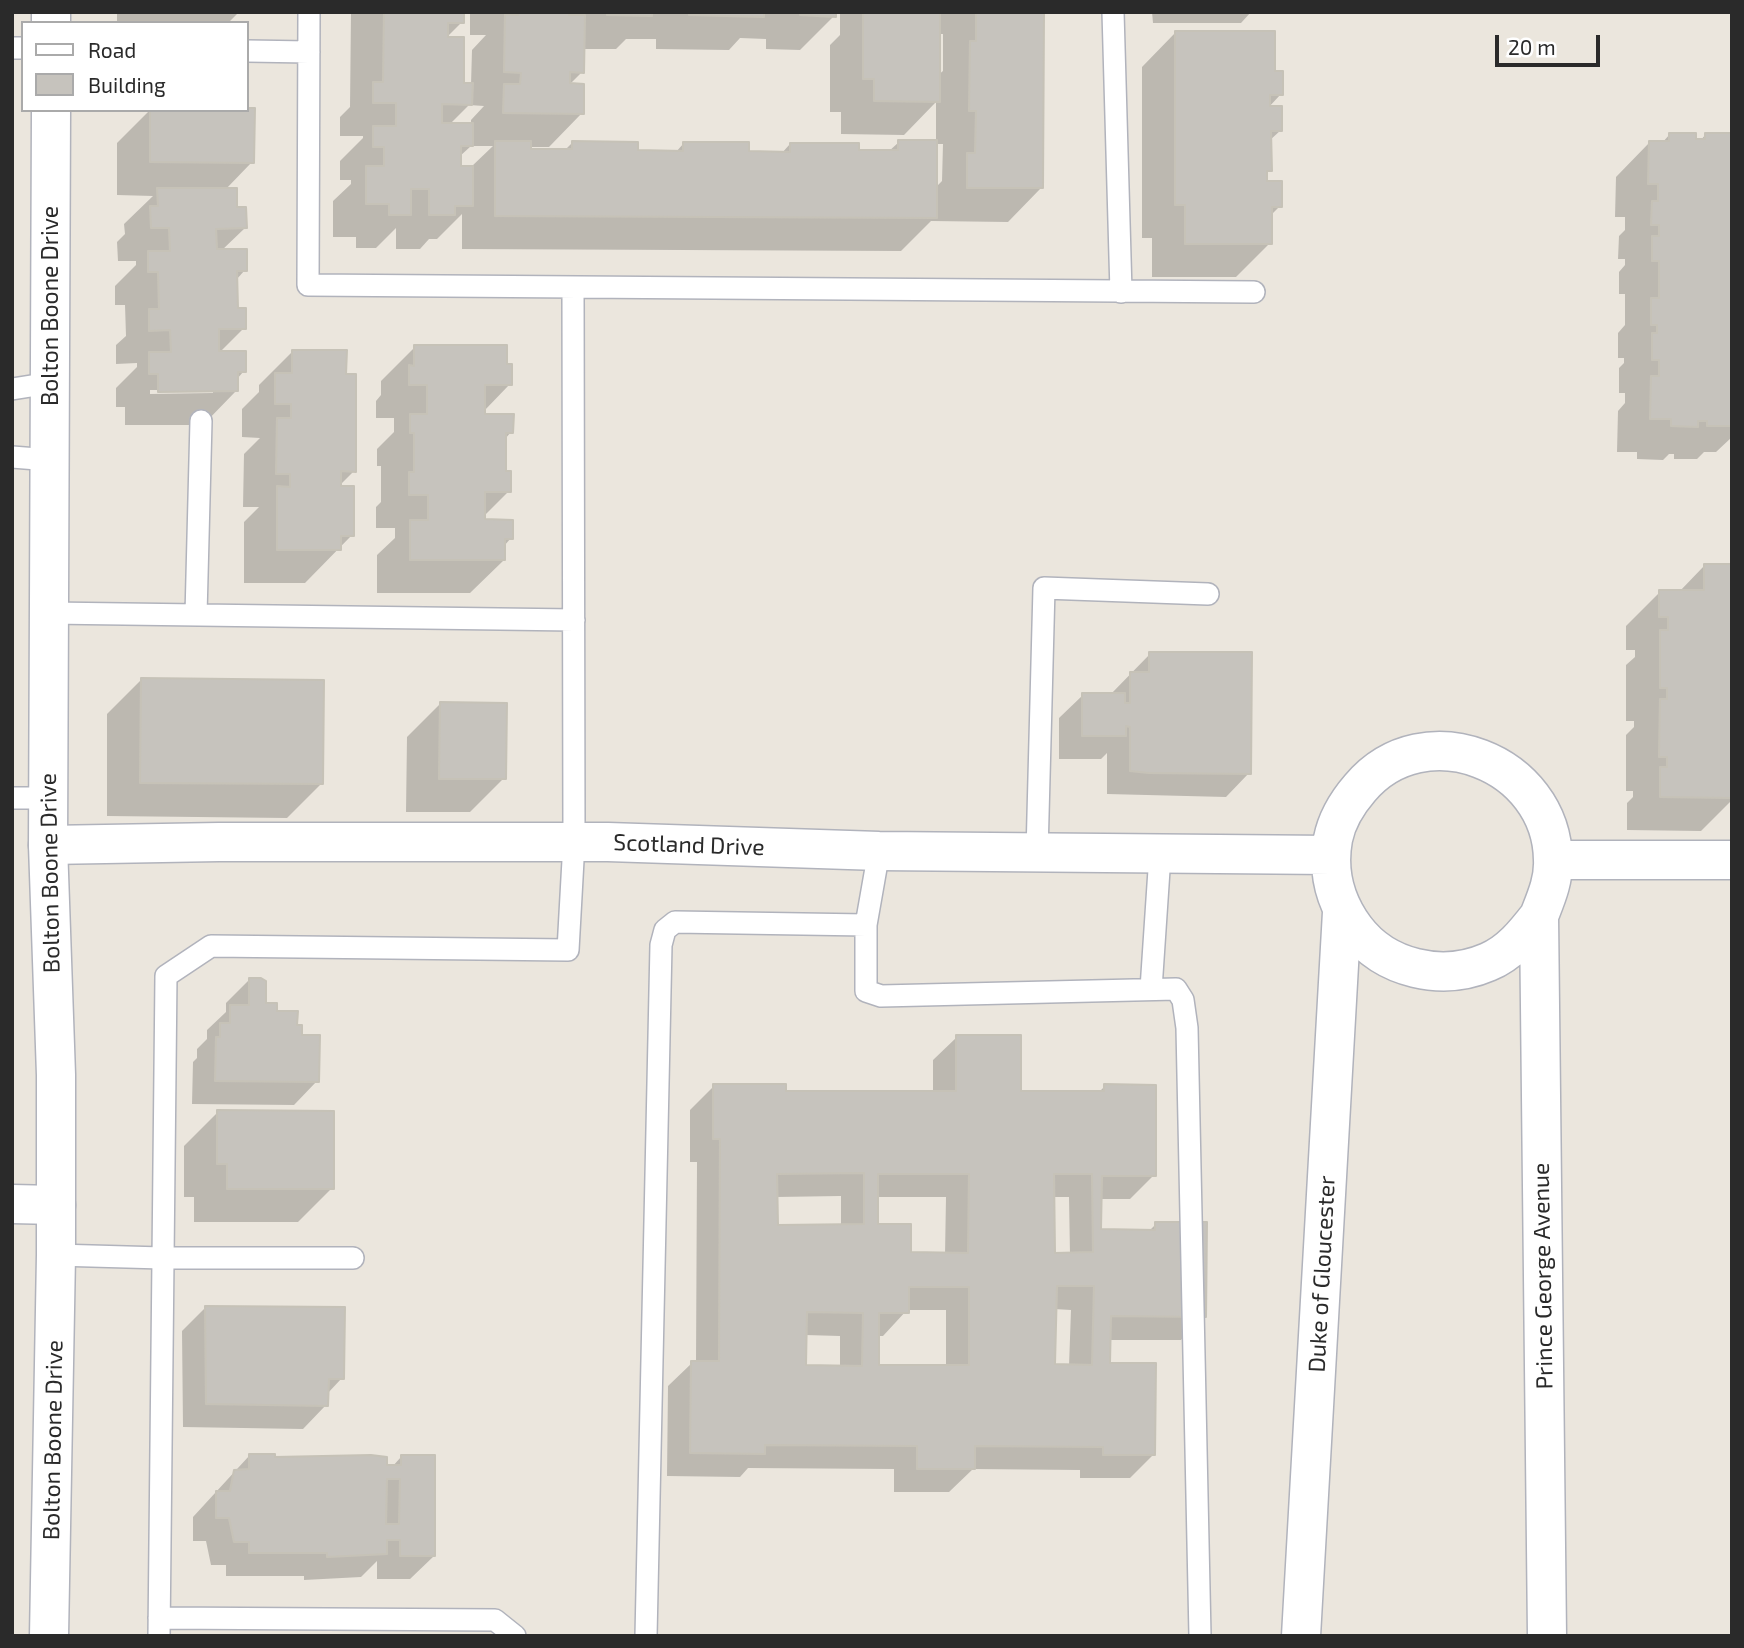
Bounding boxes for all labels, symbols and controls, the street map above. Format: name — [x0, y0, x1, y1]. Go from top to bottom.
legend — [21, 21, 248, 112]
scale bar — [1499, 21, 1604, 65]
text: 20 m — [1508, 34, 1556, 59]
text: Road — [88, 37, 136, 62]
text: Building — [88, 72, 166, 97]
street label: Bolton Boone Drive — [36, 206, 64, 406]
street label: Bolton Boone Drive — [34, 773, 66, 973]
street label: Scotland Drive — [613, 829, 765, 861]
street label: Prince George Avenue — [1527, 1162, 1559, 1390]
street label: Duke of Gloucester — [1303, 1175, 1341, 1373]
street label: Bolton Boone Drive — [37, 1340, 69, 1540]

